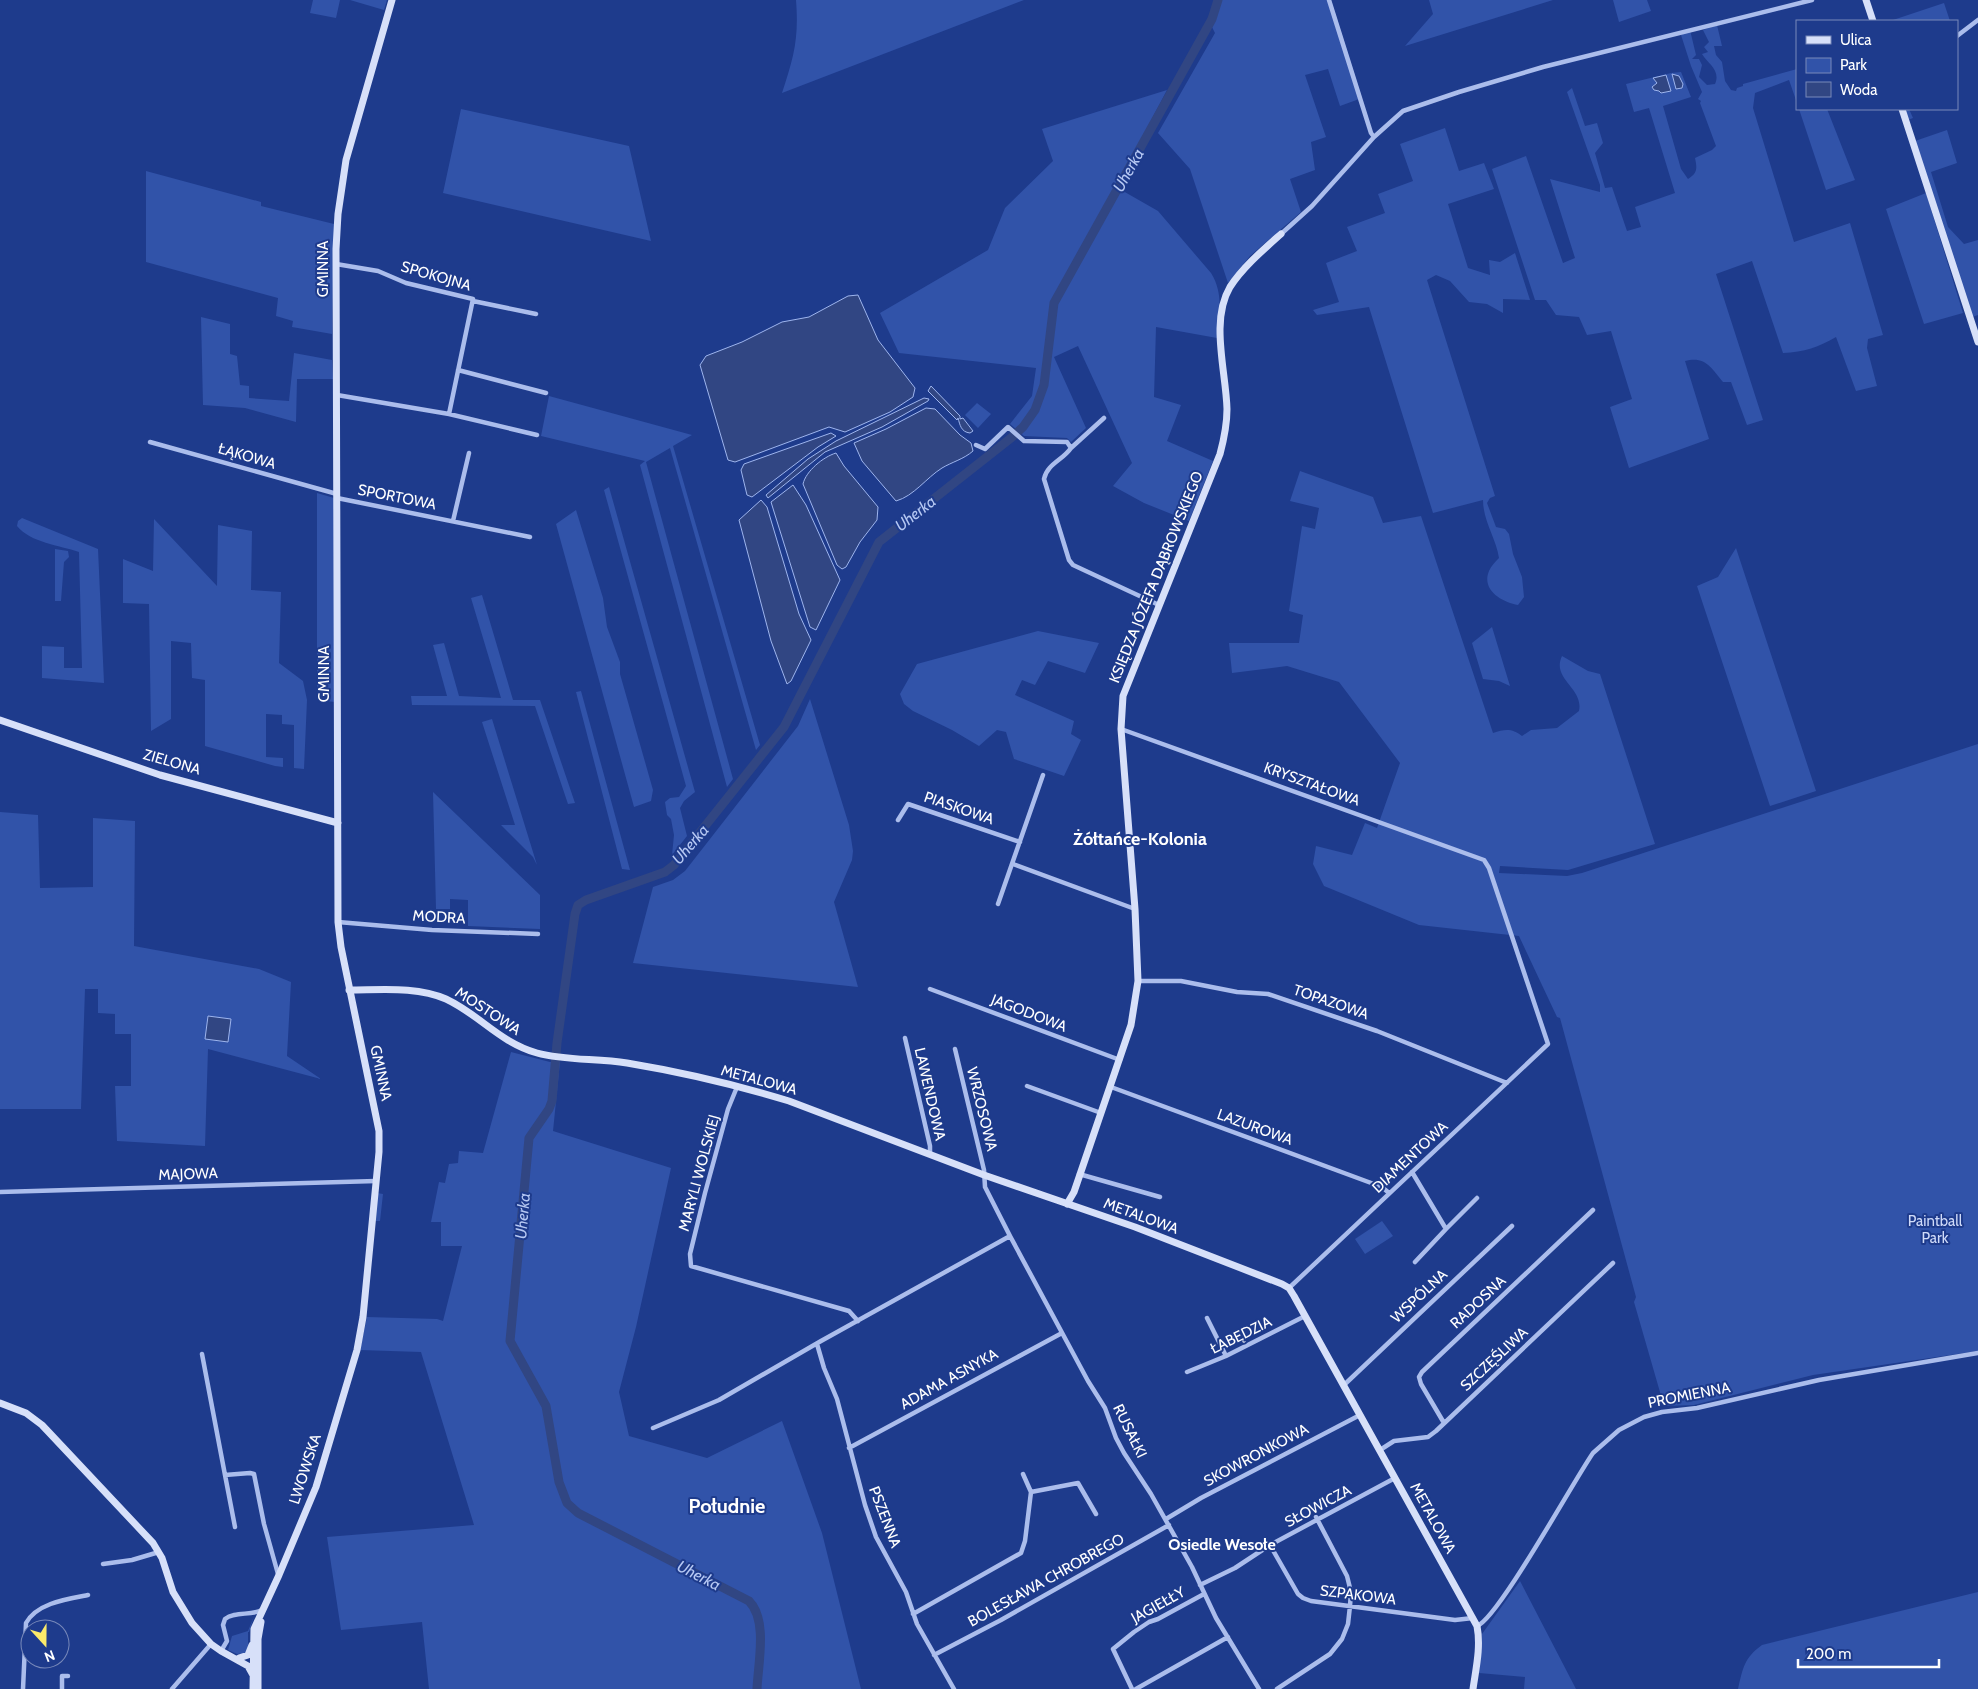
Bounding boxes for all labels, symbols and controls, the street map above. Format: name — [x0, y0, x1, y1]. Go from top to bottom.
legend — [1796, 20, 1958, 110]
text: Ulica — [1840, 31, 1872, 49]
text: Park — [1840, 56, 1867, 74]
text: Woda — [1840, 81, 1878, 99]
water label: Uherka — [1109, 145, 1148, 195]
street label: GMINNA — [314, 240, 332, 297]
street label: SPOKOJNA — [399, 257, 474, 295]
street label: ŁĄKOWA — [216, 439, 279, 473]
street label: KSIĘDZA JÓZEFA DĄBROWSKIEGO — [1104, 468, 1207, 685]
street label: SPORTOWA — [356, 481, 439, 514]
water label: Uherka — [891, 492, 939, 535]
street label: GMINNA — [315, 645, 333, 702]
street label: ZIELONA — [141, 745, 204, 779]
street label: KRYSZTAŁOWA — [1261, 758, 1363, 810]
street label: PIASKOWA — [922, 788, 997, 829]
water label: Uherka — [668, 821, 713, 868]
district label: Żółtańce-Kolonia — [1073, 828, 1207, 850]
street label: MODRA — [412, 907, 467, 927]
street label: TOPAZOWA — [1291, 981, 1372, 1024]
street label: MOSTOWA — [452, 983, 525, 1039]
street label: JAGODOWA — [988, 990, 1070, 1036]
street label: GMINNA — [366, 1044, 396, 1103]
street label: LAWENDOWA — [911, 1046, 950, 1143]
street label: METALOWA — [719, 1061, 800, 1099]
street label: WRZOSOWA — [963, 1065, 1001, 1154]
street label: LAZUROWA — [1215, 1105, 1296, 1149]
street label: MARYLI WOLSKIEJ — [675, 1113, 723, 1233]
street label: DIAMENTOWA — [1368, 1117, 1452, 1197]
street label: MAJOWA — [158, 1164, 219, 1184]
water label: Uherka — [511, 1192, 534, 1240]
street label: METALOWA — [1101, 1194, 1182, 1238]
park label: Paintball Park — [1908, 1212, 1963, 1247]
street label: WSPÓLNA — [1386, 1264, 1451, 1327]
street label: RADOSNA — [1447, 1271, 1510, 1332]
street label: ŁABĘDZIA — [1207, 1312, 1275, 1358]
street label: SZCZĘŚLIWA — [1456, 1322, 1532, 1395]
street label: ADAMA ASNYKA — [897, 1344, 1002, 1413]
street label: PROMIENNA — [1646, 1378, 1733, 1412]
street label: RUSAŁKI — [1109, 1401, 1151, 1461]
street label: SKOWRONKOWA — [1201, 1419, 1312, 1490]
street label: LWOWSKA — [285, 1431, 325, 1506]
street label: METALOWA — [1406, 1479, 1460, 1557]
street label: SŁOWICZA — [1282, 1481, 1355, 1531]
street label: PSZENNA — [865, 1484, 905, 1551]
district label: Południe — [689, 1494, 765, 1518]
street label: BOLESŁAWA CHROBREGO — [965, 1530, 1127, 1630]
district label: Osiedle Wesołe — [1168, 1535, 1276, 1554]
water label: Uherka — [674, 1556, 724, 1594]
street label: SZPAKOWA — [1319, 1581, 1398, 1609]
street label: JAGIEŁŁY — [1127, 1583, 1188, 1628]
north arrow — [20, 1619, 70, 1669]
scale bar — [1798, 1636, 1939, 1668]
text: 200 m — [1806, 1645, 1851, 1663]
text: N — [42, 1646, 58, 1666]

